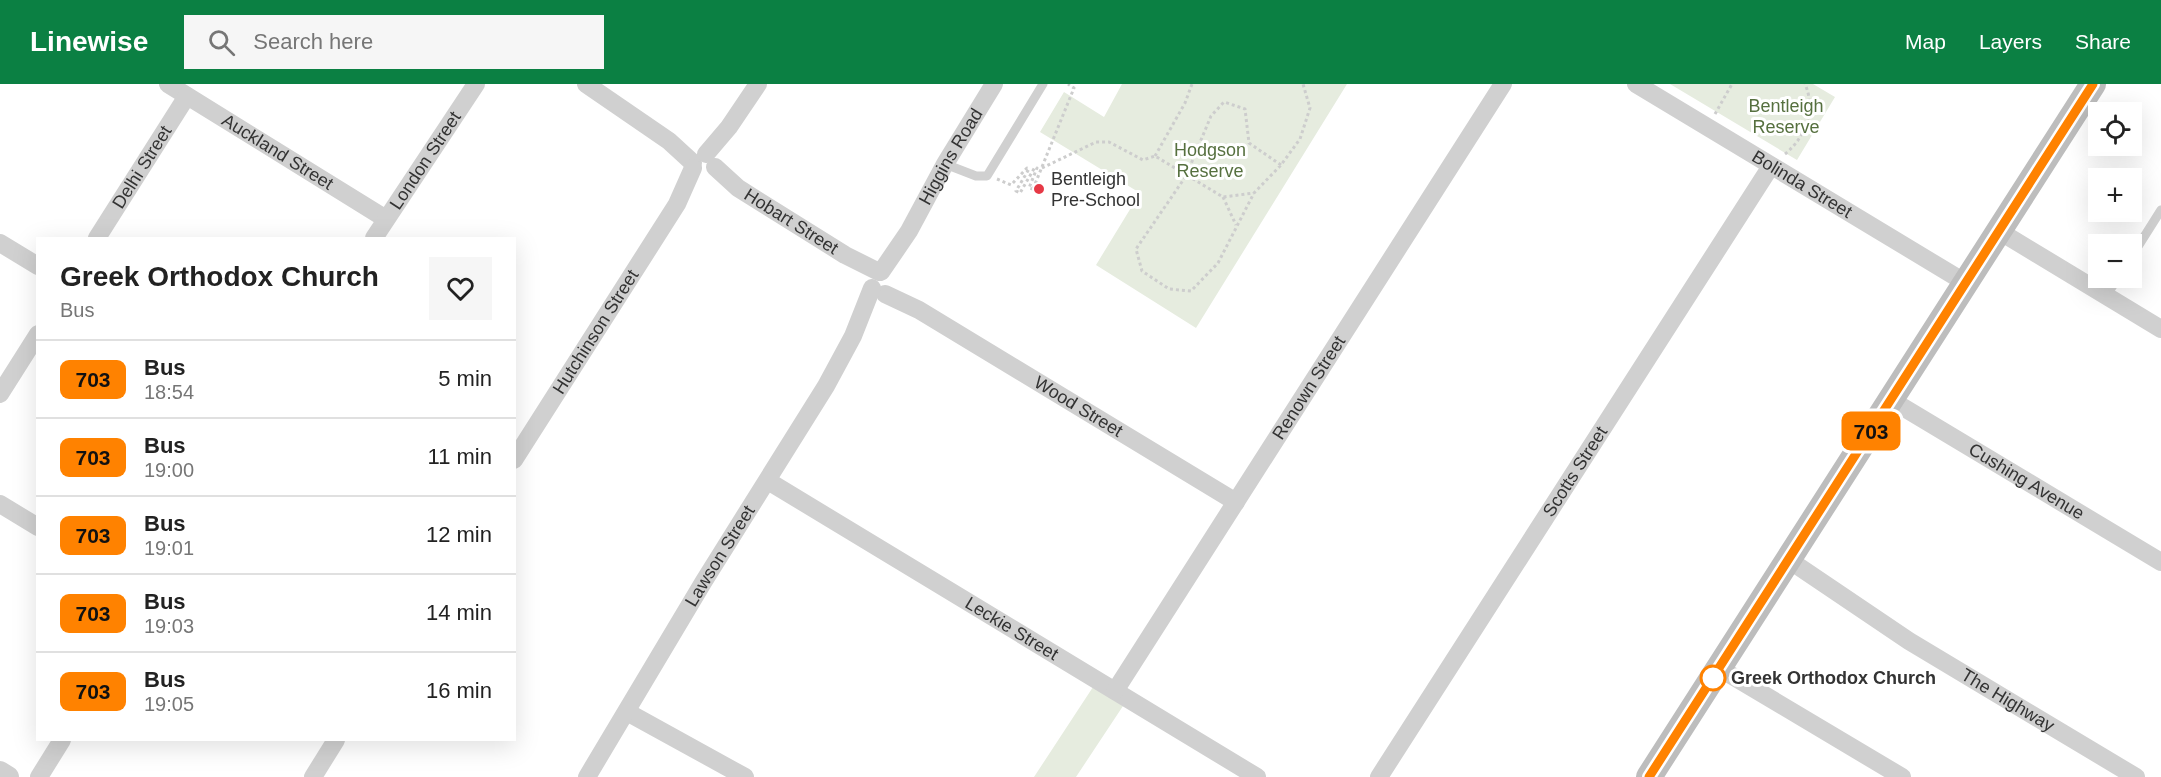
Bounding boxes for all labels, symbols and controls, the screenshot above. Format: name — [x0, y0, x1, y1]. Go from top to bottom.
search box — [184, 15, 604, 69]
text: Linewise — [30, 26, 148, 57]
icon: search — [205, 26, 238, 59]
text: Search here — [253, 29, 373, 54]
text: Map — [1905, 30, 1946, 53]
text: Layers — [1979, 30, 2042, 53]
text: Share — [2075, 30, 2131, 53]
park label: Bentleigh Reserve — [1748, 96, 1824, 137]
map controls — [2088, 102, 2142, 288]
button: locate — [2088, 102, 2142, 156]
street label: Higgins Road — [915, 105, 987, 208]
street label: London Street — [386, 108, 465, 213]
street label: Auckland Street — [218, 110, 337, 194]
street label: Delhi Street — [108, 122, 176, 212]
park label: Hodgson Reserve — [1174, 140, 1246, 181]
street label: Bolinda Street — [1749, 146, 1856, 222]
button: + — [2088, 168, 2142, 222]
place label: Bentleigh Pre-School — [1051, 169, 1140, 210]
marker: Bentleigh Pre-School — [1032, 182, 1046, 196]
street label: Hobart Street — [741, 184, 842, 258]
button: − — [2088, 234, 2142, 288]
button: heart — [429, 257, 492, 320]
text: Greek Orthodox Church — [60, 261, 379, 292]
street label: Hutchinson Street — [549, 266, 643, 398]
text: Bus — [60, 299, 94, 321]
street label: Renown Street — [1268, 332, 1349, 443]
text: Bus — [144, 355, 186, 380]
text: 5 min — [438, 366, 492, 391]
text: 703 — [75, 368, 111, 391]
street label: Wood Street — [1031, 372, 1126, 441]
text: 18:54 — [144, 381, 194, 403]
line badge: 703 — [1836, 412, 1906, 450]
text: 703 — [1853, 420, 1889, 443]
street label: Scotts Street — [1539, 423, 1611, 520]
text: Bus — [144, 433, 186, 458]
street label: Cushing Avenue — [1965, 439, 2088, 524]
text: 11 min — [428, 444, 492, 469]
text: 703 — [75, 446, 111, 469]
text: 19:00 — [144, 459, 194, 481]
street label: Lawson Street — [681, 502, 759, 610]
text: Bus — [144, 511, 186, 536]
text: 12 min — [426, 522, 492, 547]
text: 703 — [75, 524, 111, 547]
text: 19:01 — [144, 537, 194, 559]
text: Bus — [144, 589, 186, 614]
street label: Leckie Street — [962, 593, 1062, 664]
text: 14 min — [426, 600, 492, 625]
text: 703 — [75, 602, 111, 625]
text: 19:03 — [144, 615, 194, 637]
marker: Greek Orthodox Church — [1700, 665, 1726, 691]
street label: The Highway — [1958, 665, 2058, 736]
text: Bus — [144, 667, 186, 692]
place label: Greek Orthodox Church — [1731, 668, 1936, 688]
text: 16 min — [426, 678, 492, 703]
text: 703 — [75, 680, 111, 703]
text: 19:05 — [144, 693, 194, 715]

